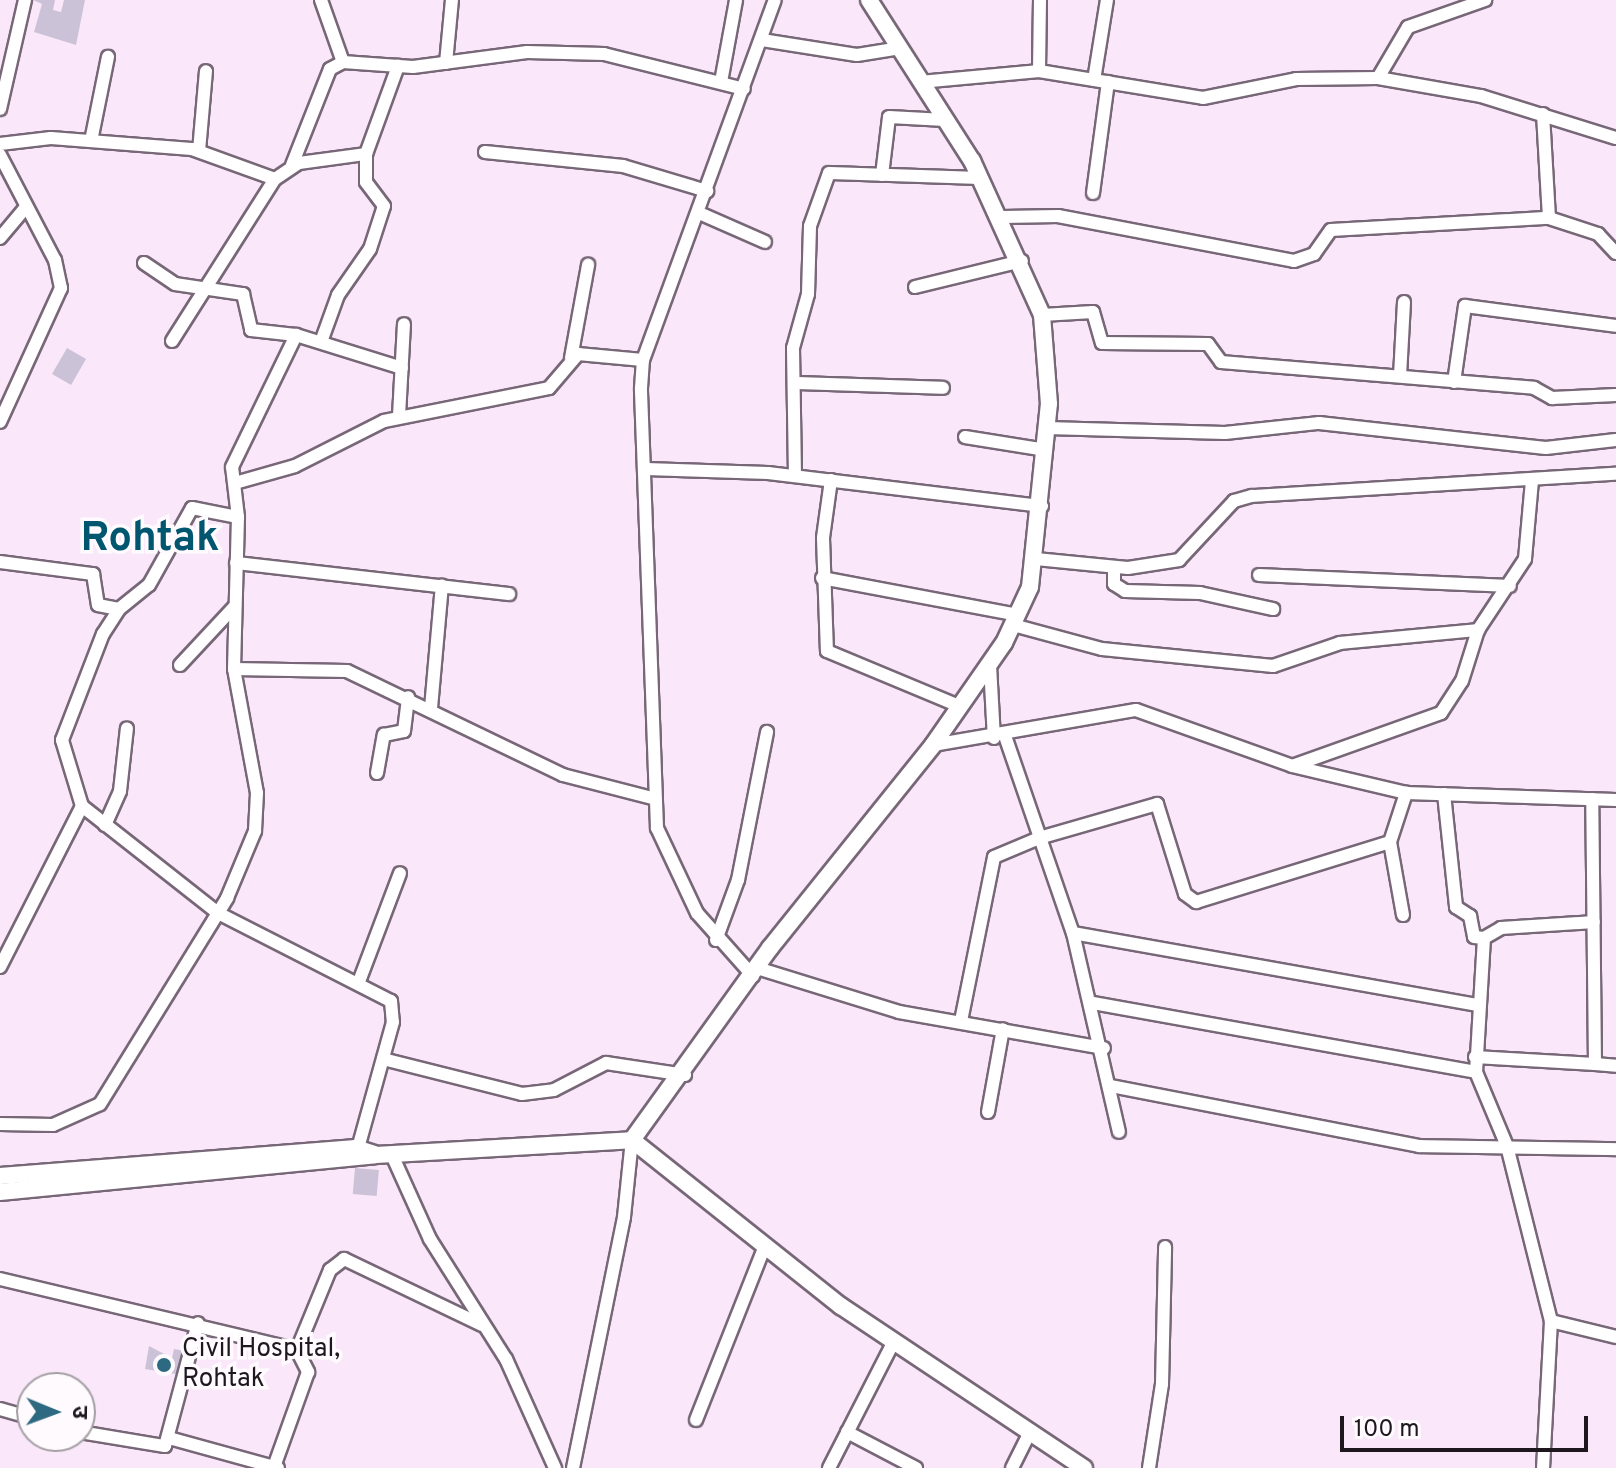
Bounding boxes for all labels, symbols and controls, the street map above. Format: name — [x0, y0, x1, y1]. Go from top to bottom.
district label: Rohtak — [81, 515, 219, 565]
place label: Civil Hospital, Rohtak — [182, 1334, 340, 1396]
marker: Civil Hospital, Rohtak — [153, 1354, 175, 1376]
north arrow — [16, 1372, 96, 1452]
scale bar — [1344, 1400, 1592, 1450]
text: उ — [65, 1406, 92, 1419]
text: 100 m — [1354, 1415, 1420, 1445]

